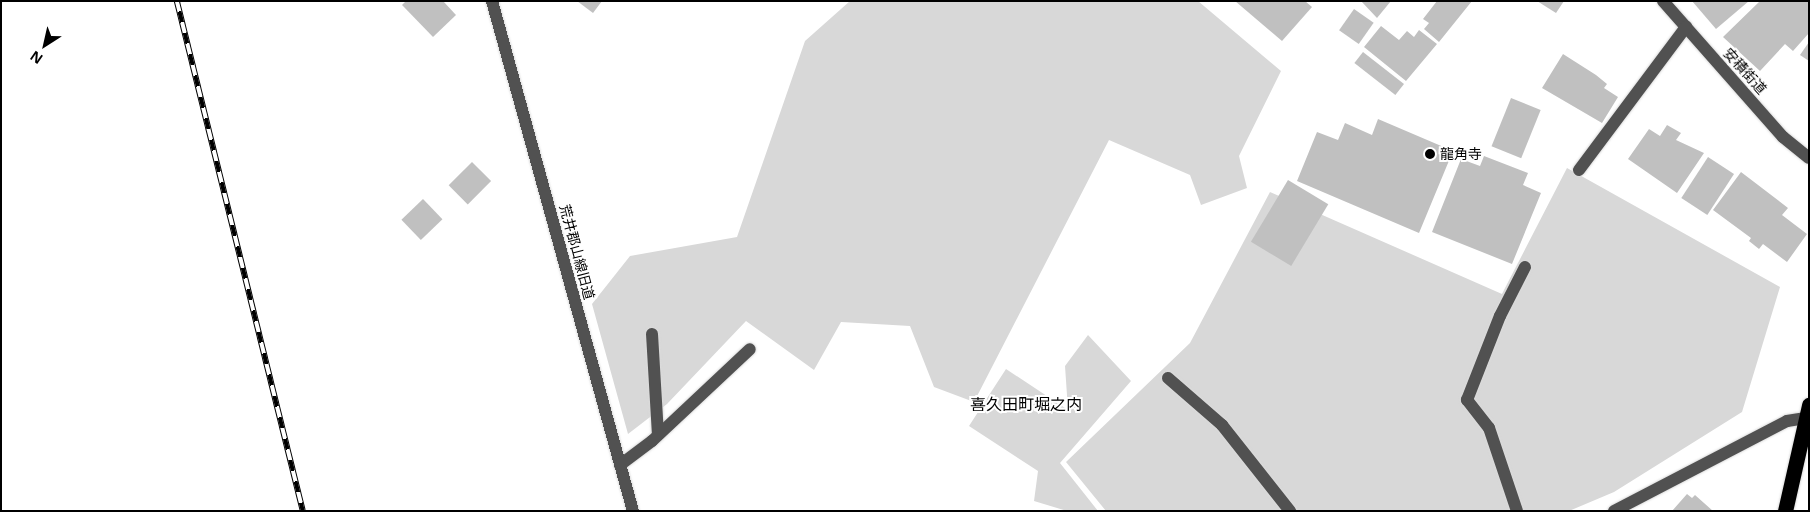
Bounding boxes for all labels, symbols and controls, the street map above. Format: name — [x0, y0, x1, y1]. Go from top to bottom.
north arrow — [20, 20, 70, 70]
street label: 安積街道 — [1720, 45, 1770, 97]
text: N — [26, 47, 46, 69]
place label: 龍角寺 — [1440, 146, 1482, 162]
marker: 龍角寺 — [1424, 148, 1436, 160]
street label: 荒井郡山線旧道 — [556, 202, 598, 302]
district label: 喜久田町堀之内 — [970, 394, 1082, 414]

